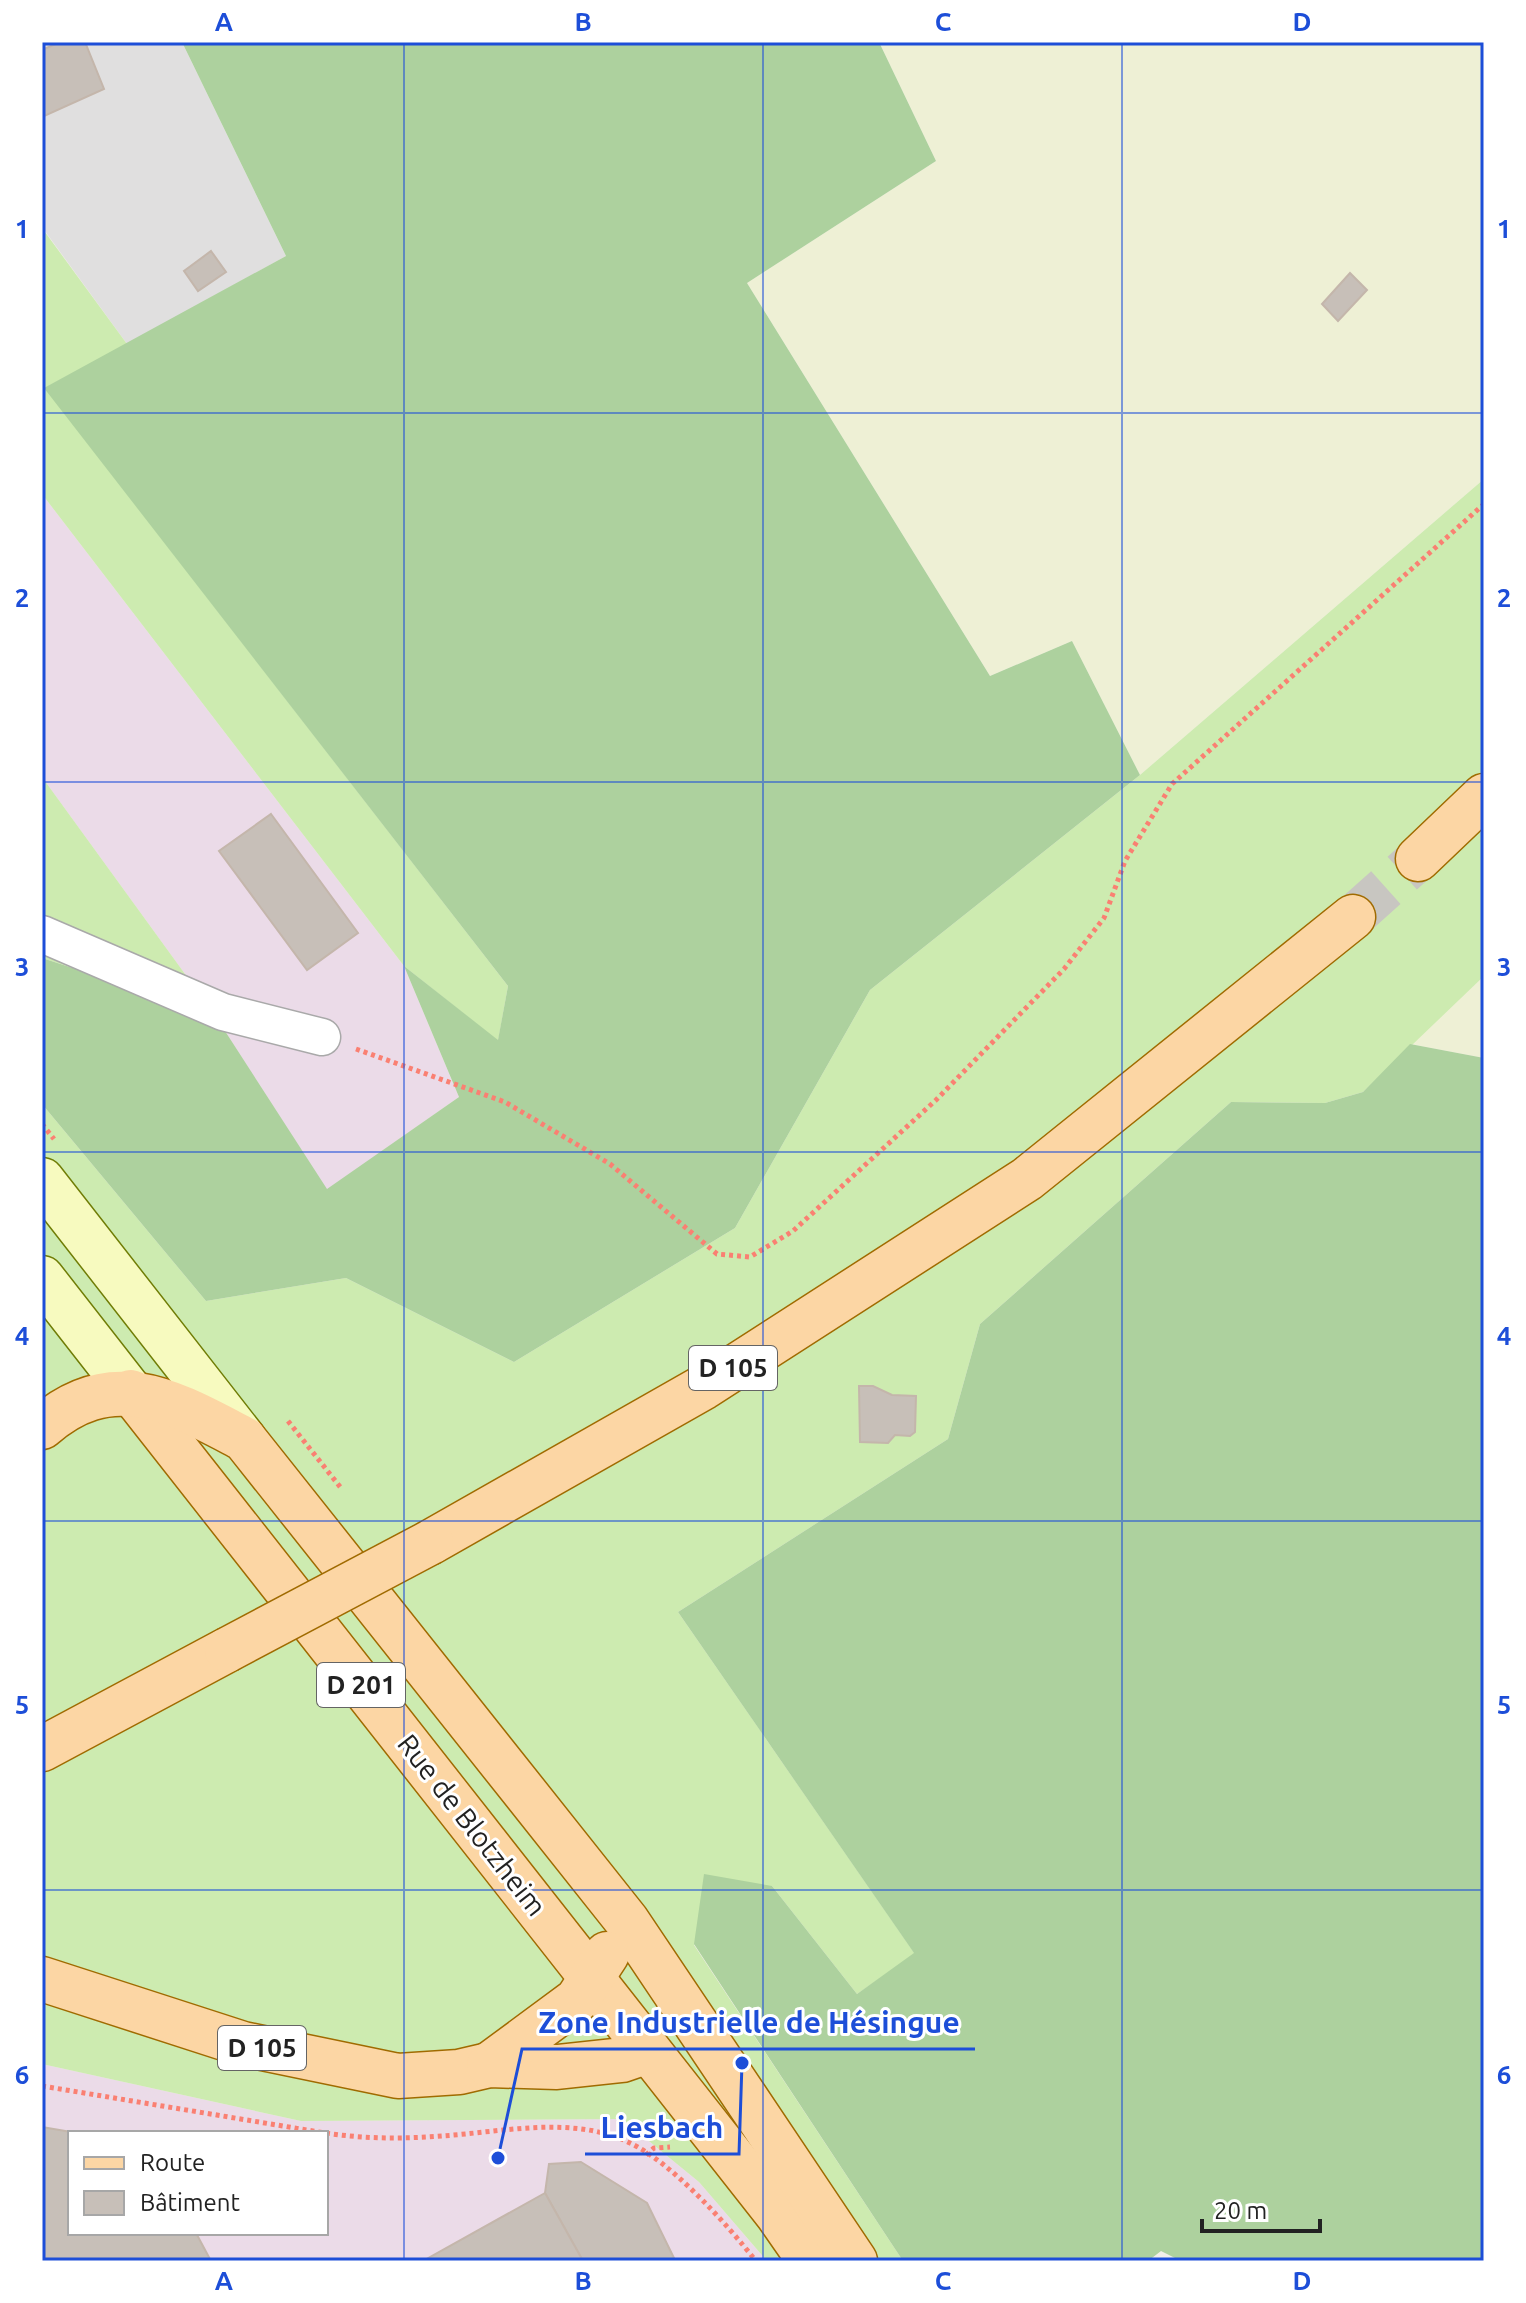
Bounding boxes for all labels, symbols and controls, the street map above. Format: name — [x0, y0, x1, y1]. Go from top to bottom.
text: A — [215, 7, 234, 36]
text: B — [574, 7, 592, 36]
text: C — [935, 7, 952, 36]
text: D — [1293, 7, 1311, 36]
text: 1 — [15, 214, 29, 243]
text: 1 — [1497, 214, 1511, 243]
text: 2 — [15, 583, 29, 612]
text: 2 — [1497, 583, 1511, 612]
text: 3 — [15, 952, 29, 981]
text: 3 — [1497, 952, 1511, 981]
text: 4 — [15, 1321, 29, 1350]
text: 4 — [1497, 1321, 1511, 1350]
road number: D 105 — [689, 1346, 777, 1390]
road number: D 201 — [317, 1663, 405, 1707]
text: 5 — [15, 1690, 29, 1719]
text: 5 — [1497, 1690, 1511, 1719]
street label: Rue de Blotzheim — [392, 1728, 553, 1921]
callout: Zone Industrielle de Hésingue — [522, 1995, 975, 2049]
text: Zone Industrielle de Hésingue — [538, 2005, 960, 2039]
road number: D 105 — [218, 2026, 306, 2070]
text: 6 — [15, 2060, 29, 2089]
text: 6 — [1497, 2060, 1511, 2089]
callout: Liesbach — [585, 2100, 739, 2154]
text: Liesbach — [601, 2110, 723, 2144]
legend — [68, 2131, 328, 2235]
text: Route — [140, 2149, 205, 2176]
scale bar — [1202, 2183, 1320, 2233]
text: Bâtiment — [140, 2189, 241, 2216]
text: 20 m — [1214, 2197, 1267, 2224]
text: A — [215, 2266, 234, 2295]
text: B — [574, 2266, 592, 2295]
text: C — [935, 2266, 952, 2295]
text: D — [1293, 2266, 1311, 2295]

